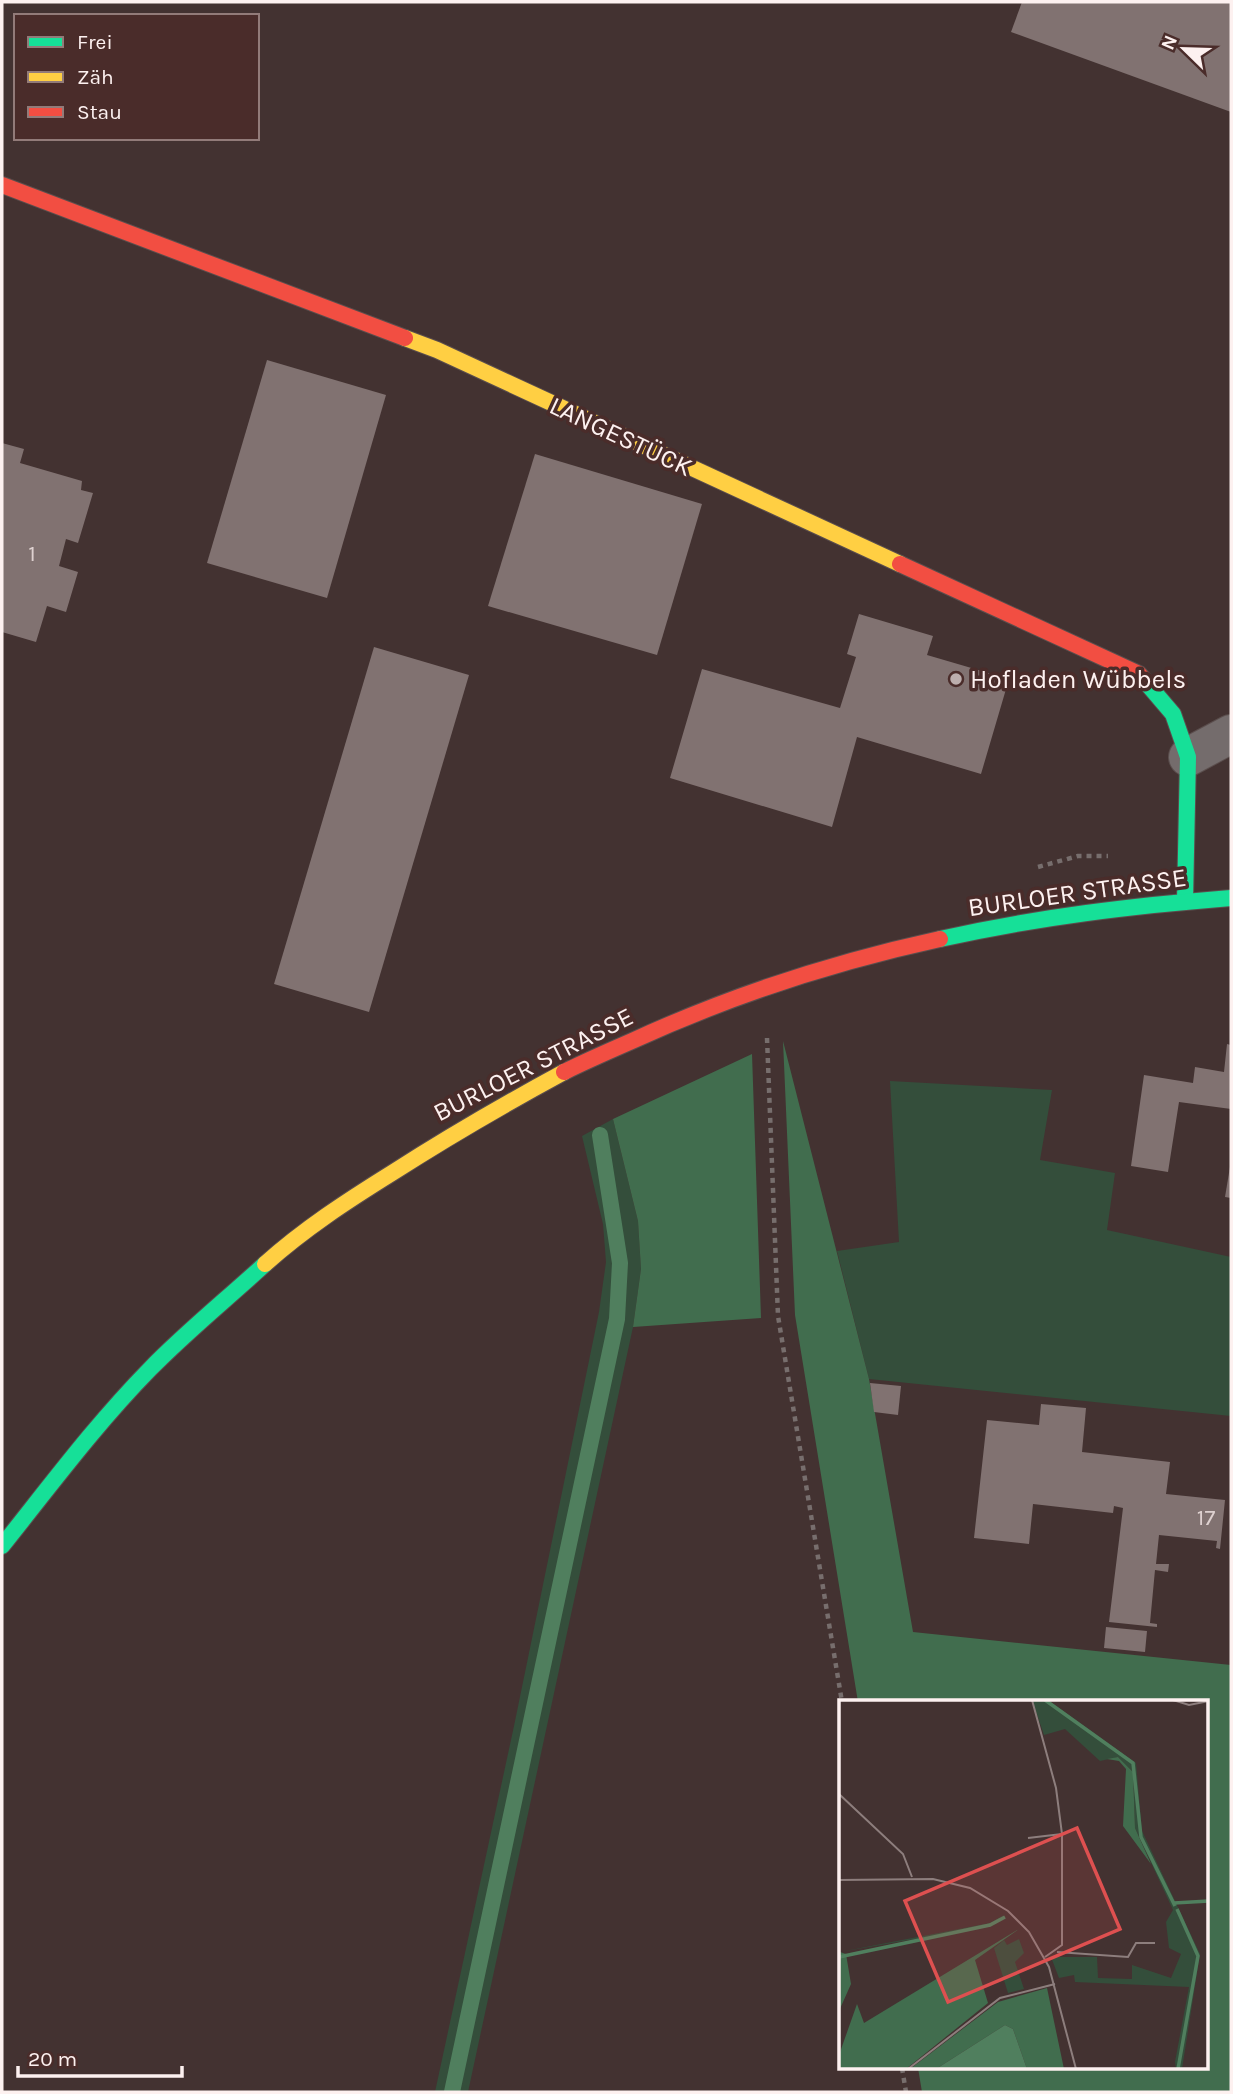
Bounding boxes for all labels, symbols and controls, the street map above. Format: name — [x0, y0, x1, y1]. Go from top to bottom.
legend — [14, 14, 259, 140]
north arrow — [1149, 14, 1219, 84]
text: Frei — [77, 30, 113, 54]
text: N — [1156, 32, 1182, 53]
text: Zäh — [77, 65, 114, 89]
text: Stau — [77, 100, 122, 124]
street label: LANGESTÜCK — [545, 390, 697, 483]
house number: 1 — [28, 540, 36, 567]
place label: Hofladen Wübbels — [970, 664, 1186, 695]
marker: Hofladen Wübbels — [948, 671, 964, 687]
street label: BURLOER STRASSE — [966, 862, 1188, 923]
street label: BURLOER STRASSE — [428, 1001, 638, 1128]
house number: 17 — [1197, 1504, 1215, 1531]
inset map — [839, 1700, 1208, 2070]
scale bar — [18, 2035, 182, 2078]
text: 20 m — [28, 2047, 77, 2071]

